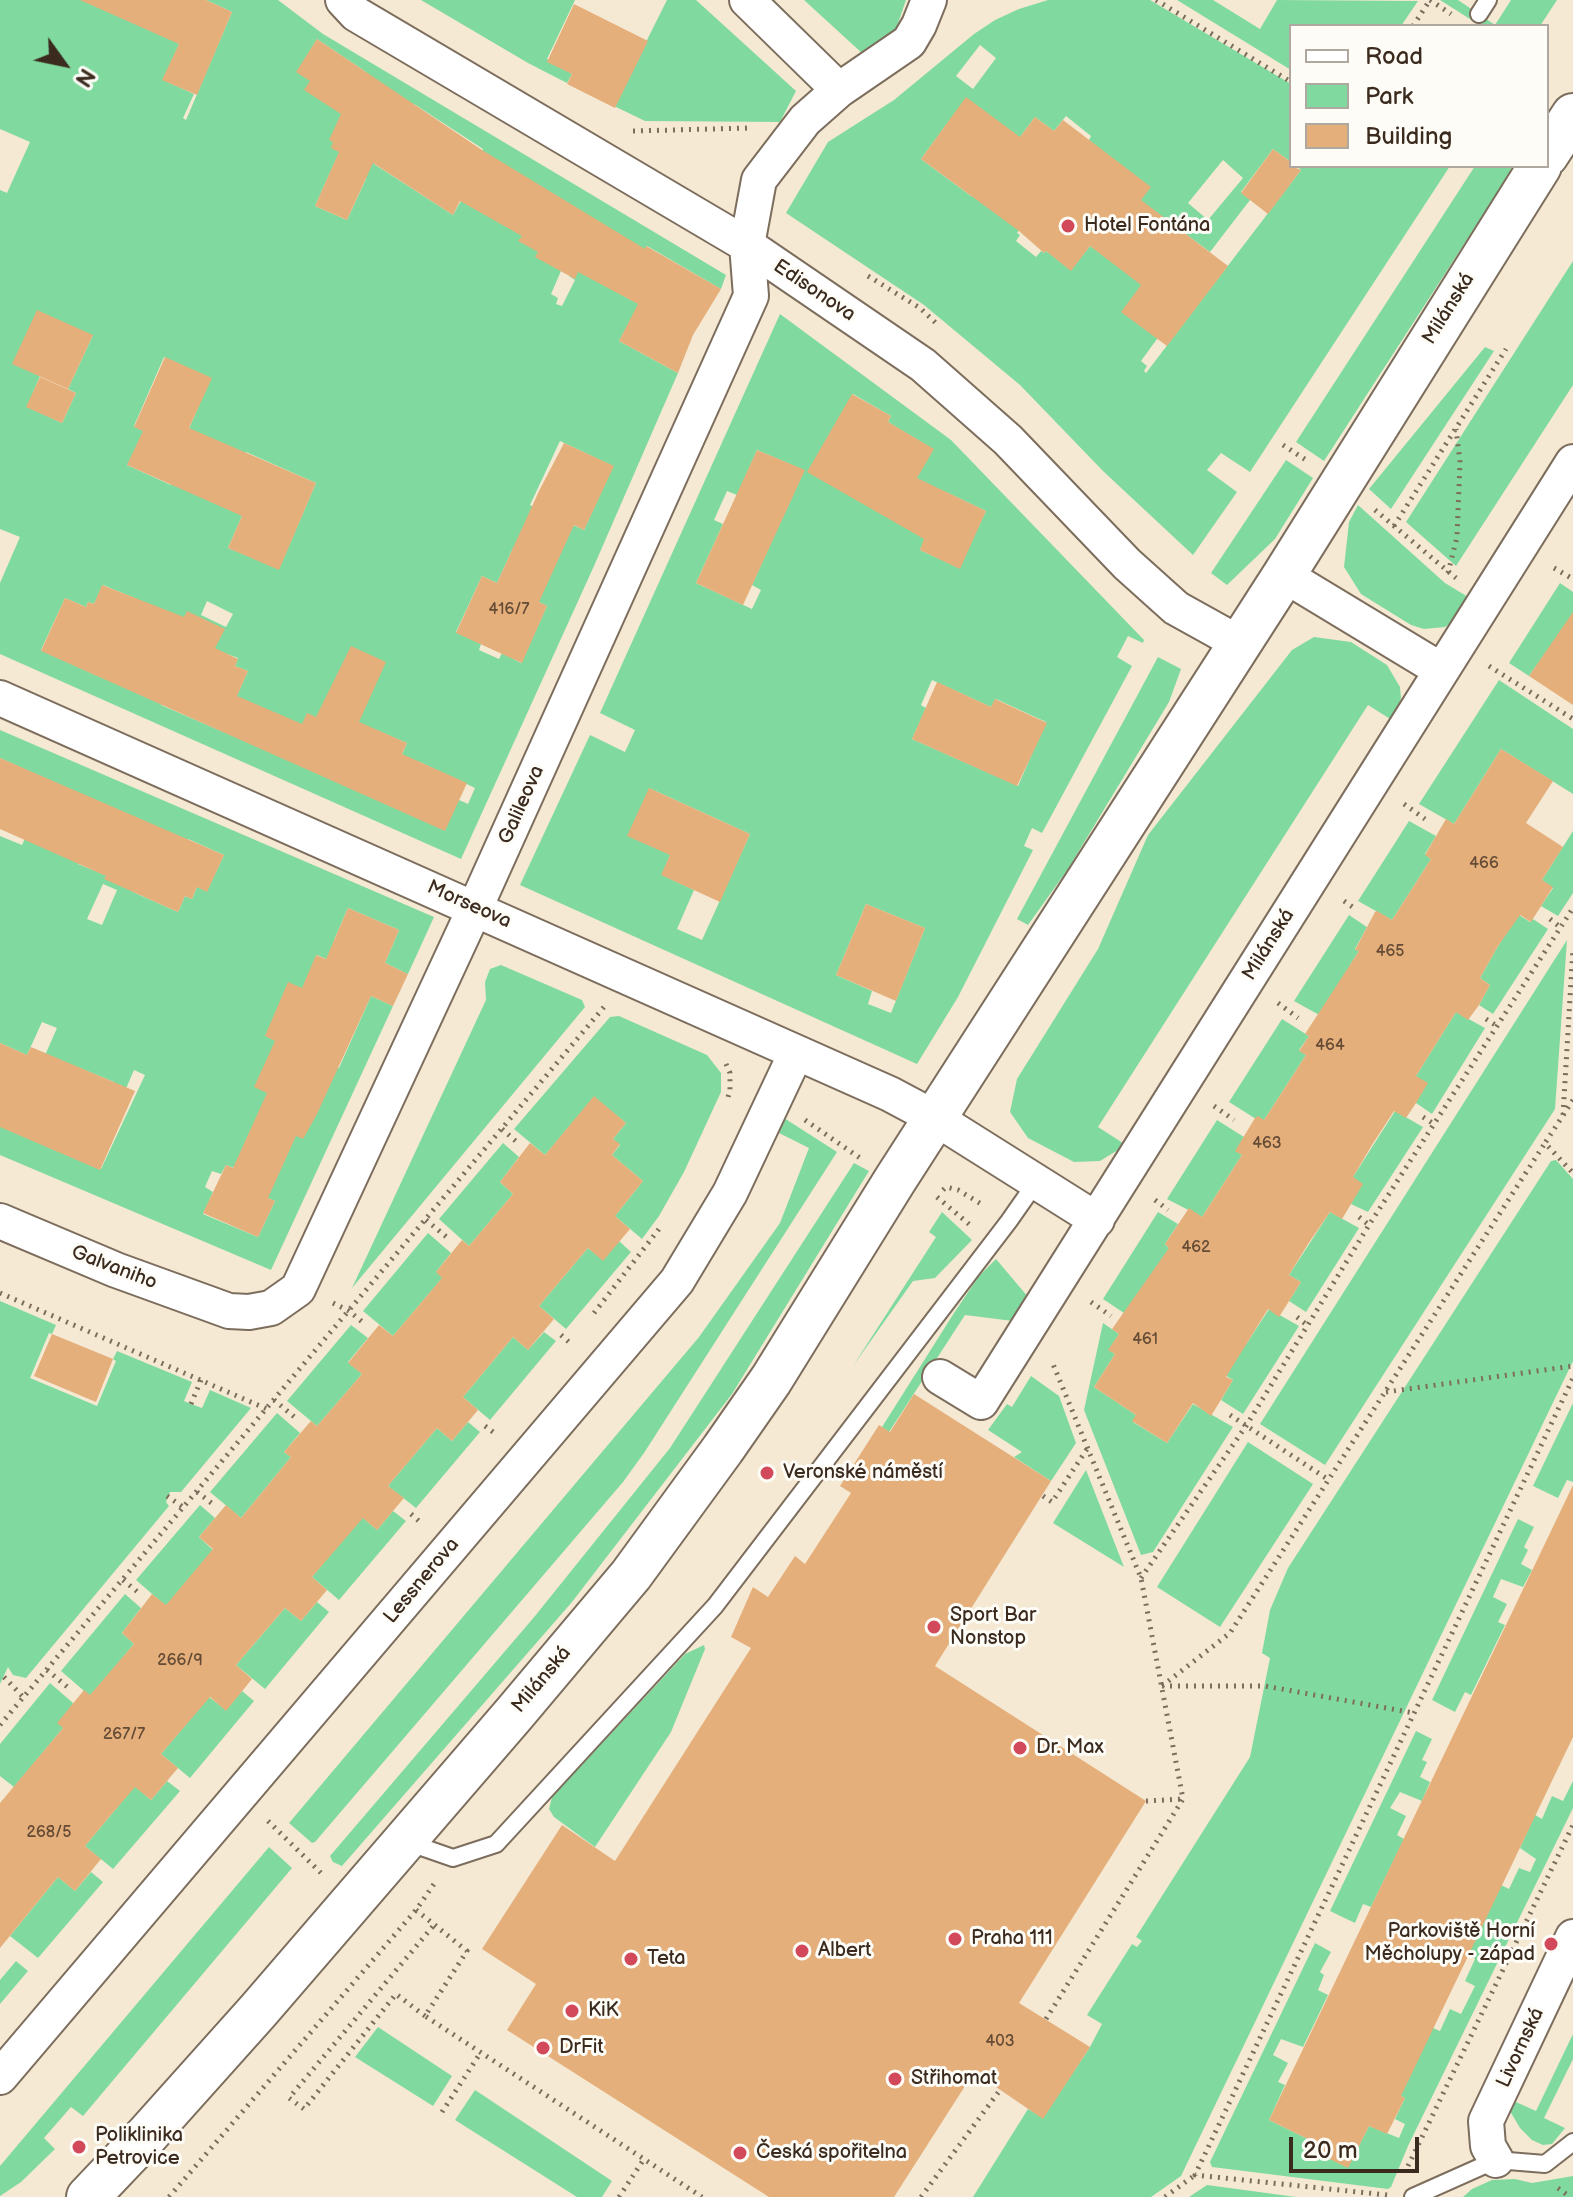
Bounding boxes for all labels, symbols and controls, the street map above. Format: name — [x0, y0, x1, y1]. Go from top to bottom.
north arrow — [24, 24, 104, 104]
legend — [1289, 24, 1549, 168]
text: Road — [1365, 42, 1423, 71]
text: N — [69, 63, 100, 92]
text: Park — [1365, 82, 1413, 111]
text: Building — [1365, 122, 1452, 151]
place label: Hotel Fontána — [1084, 214, 1210, 238]
marker: Hotel Fontána — [1059, 217, 1077, 235]
street label: Edisonova — [768, 255, 860, 327]
street label: Milánská — [1418, 269, 1480, 349]
house number: 416/7 — [489, 600, 529, 620]
street label: Galileova — [494, 762, 550, 848]
house number: 466 — [1469, 854, 1499, 874]
street label: Morseova — [423, 876, 515, 934]
street label: Milánská — [1238, 905, 1300, 985]
house number: 465 — [1376, 942, 1404, 962]
house number: 464 — [1315, 1036, 1345, 1056]
house number: 463 — [1252, 1134, 1282, 1154]
house number: 462 — [1182, 1238, 1210, 1258]
street label: Galvaniho — [68, 1241, 160, 1295]
house number: 461 — [1132, 1330, 1158, 1350]
place label: Veronské náměstí — [783, 1461, 943, 1485]
marker: Veronské náměstí — [758, 1464, 776, 1482]
street label: Lessnerova — [379, 1533, 465, 1629]
place label: Sport Bar Nonstop — [950, 1604, 1036, 1651]
marker: Sport Bar Nonstop — [925, 1618, 943, 1636]
street label: Milánská — [507, 1642, 577, 1718]
house number: 266/9 — [157, 1651, 203, 1671]
house number: 267/7 — [103, 1725, 145, 1745]
place label: Dr. Max — [1036, 1736, 1104, 1760]
marker: Dr. Max — [1011, 1739, 1029, 1757]
house number: 268/5 — [27, 1823, 71, 1843]
place label: Parkoviště Horní Měcholupy - západ — [1364, 1920, 1535, 1967]
place label: Praha 111 — [971, 1927, 1053, 1951]
marker: Praha 111 — [946, 1930, 964, 1948]
marker: Parkoviště Horní Měcholupy - západ — [1542, 1935, 1560, 1953]
place label: Albert — [818, 1939, 871, 1963]
marker: Albert — [793, 1942, 811, 1960]
place label: Teta — [647, 1947, 686, 1971]
marker: Teta — [622, 1950, 640, 1968]
place label: KiK — [588, 1999, 618, 2023]
marker: KiK — [563, 2002, 581, 2020]
street label: Livornská — [1492, 2004, 1550, 2092]
house number: 403 — [985, 2032, 1015, 2052]
place label: DrFit — [559, 2036, 604, 2060]
marker: DrFit — [534, 2039, 552, 2057]
place label: Střihomat — [911, 2067, 997, 2091]
marker: Střihomat — [886, 2070, 904, 2088]
scale bar — [1293, 2121, 1423, 2171]
place label: Poliklinika Petrovice — [95, 2124, 183, 2171]
text: 20 m — [1303, 2136, 1358, 2165]
marker: Poliklinika Petrovice — [70, 2138, 88, 2156]
place label: Česká spořitelna — [756, 2141, 907, 2165]
marker: Česká spořitelna — [731, 2144, 749, 2162]

